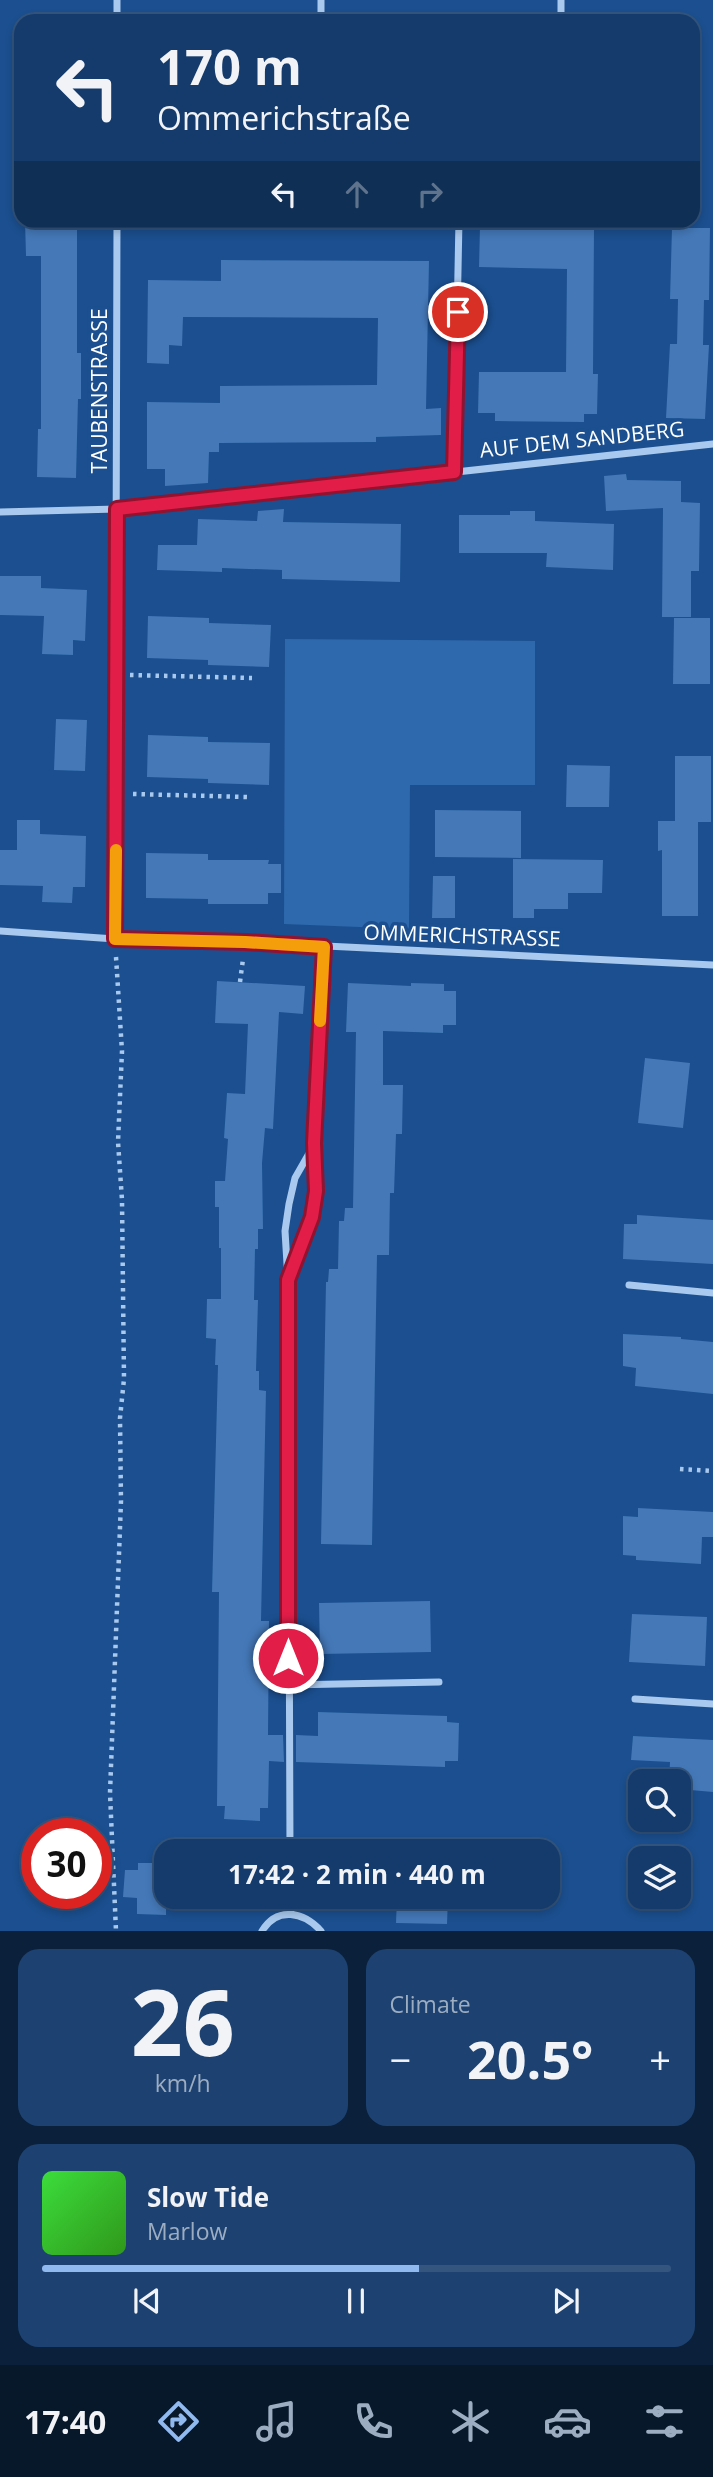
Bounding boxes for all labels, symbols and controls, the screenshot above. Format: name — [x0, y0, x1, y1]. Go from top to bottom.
text: 170 m — [157, 33, 302, 99]
icon: left — [42, 42, 133, 133]
text: Ommerichstraße — [157, 96, 411, 139]
icon: left — [265, 175, 303, 213]
icon: ahead — [338, 175, 376, 213]
icon: right — [411, 175, 449, 213]
pin — [428, 282, 488, 342]
icon: arrive — [439, 293, 477, 331]
street label: TAUBENSTRASSE — [85, 308, 113, 474]
street label: AUF DEM SANDBERG — [478, 414, 686, 464]
street label: OMMERICHSTRASSE — [363, 918, 561, 952]
position arrow — [251, 1621, 325, 1695]
map controls — [628, 1769, 691, 1909]
button: search — [628, 1769, 691, 1832]
speed limit sign: 30 — [21, 1818, 112, 1909]
button: layers — [628, 1846, 691, 1909]
text: 17:42 · 2 min · 440 m — [228, 1856, 486, 1892]
text: 26 — [131, 1959, 235, 2083]
text: Climate — [390, 1988, 471, 2020]
text: 20.5° — [467, 2023, 593, 2094]
text: − — [390, 2033, 411, 2085]
text: + — [649, 2033, 671, 2085]
text: km/h — [155, 2067, 211, 2099]
text: Slow Tide — [147, 2179, 269, 2215]
text: Marlow — [147, 2215, 227, 2247]
icon: previous — [128, 2282, 166, 2320]
icon: pause — [337, 2282, 375, 2320]
icon: next — [547, 2282, 585, 2320]
icon: directions — [154, 2397, 203, 2446]
icon: music — [252, 2397, 301, 2446]
icon: phone — [349, 2397, 398, 2446]
icon: climate — [446, 2397, 495, 2446]
icon: car — [543, 2397, 592, 2446]
icon: filters — [640, 2397, 689, 2446]
text: 17:40 — [24, 2400, 106, 2443]

